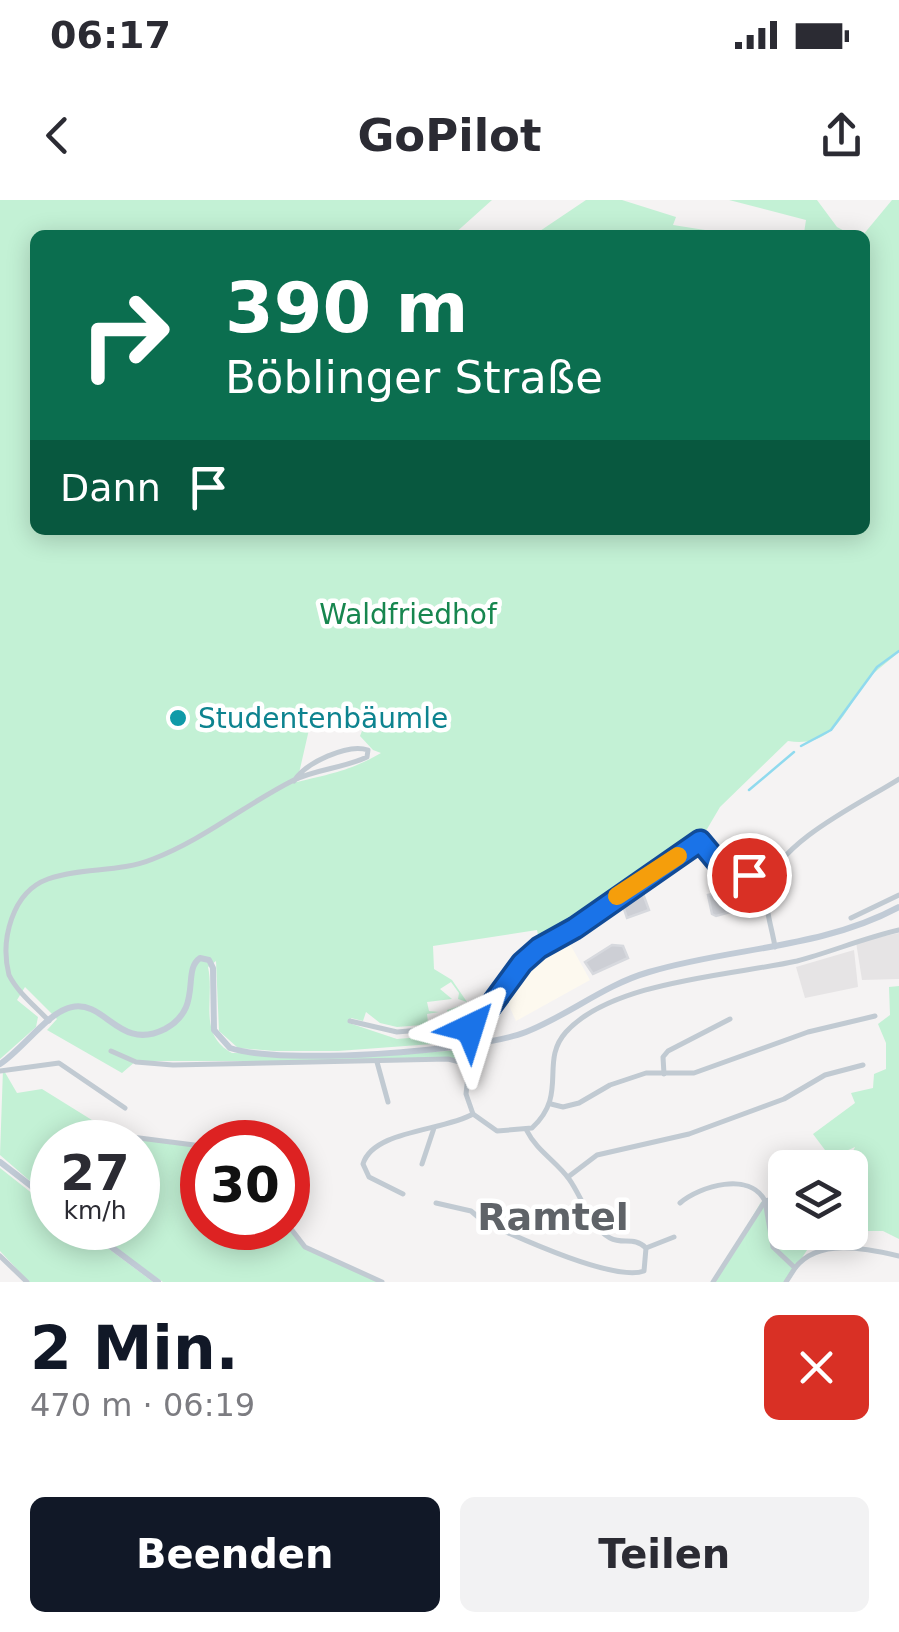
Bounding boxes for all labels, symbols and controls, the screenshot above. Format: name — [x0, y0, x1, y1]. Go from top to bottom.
text: 06:17 — [50, 13, 171, 57]
icon: back — [30, 108, 85, 163]
icon: share — [814, 108, 869, 163]
text: GoPilot — [357, 109, 542, 162]
text: 390 m — [225, 267, 468, 349]
icon: right — [60, 270, 190, 400]
text: Böblinger Straße — [225, 351, 603, 404]
icon: arrive — [181, 460, 236, 515]
text: Dann — [60, 466, 161, 510]
park label: Waldfriedhof — [319, 598, 498, 631]
place label: Studentenbäumle — [198, 702, 448, 735]
marker: Studentenbäumle — [167, 707, 189, 729]
pin — [707, 833, 792, 918]
icon: arrive — [722, 848, 777, 903]
position arrow — [418, 976, 522, 1080]
speed limit sign: 30 — [180, 1120, 310, 1250]
text: 27 — [60, 1144, 130, 1202]
map controls — [768, 1150, 868, 1250]
button: layers — [768, 1150, 868, 1250]
district label: Ramtel — [477, 1195, 629, 1239]
text: km/h — [63, 1196, 127, 1225]
text: 2 Min. — [30, 1313, 238, 1383]
button: close — [764, 1315, 869, 1420]
text: 470 m · 06:19 — [30, 1386, 255, 1424]
button: Beenden — [30, 1497, 440, 1612]
button: Teilen — [460, 1497, 869, 1612]

